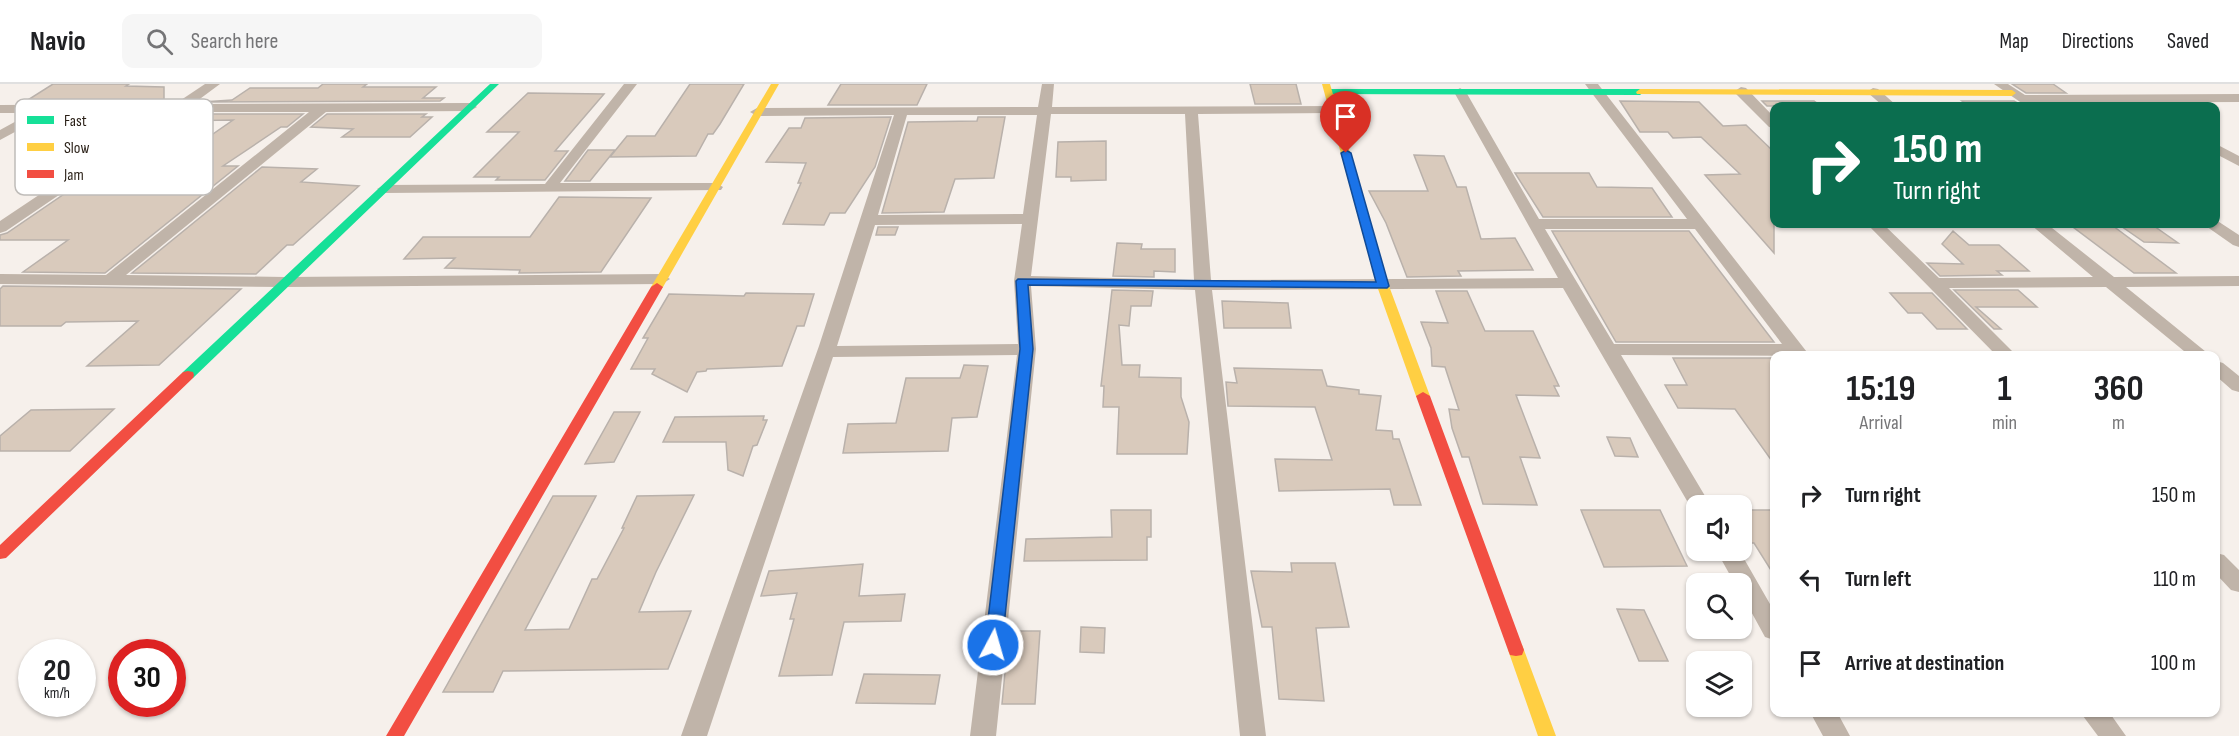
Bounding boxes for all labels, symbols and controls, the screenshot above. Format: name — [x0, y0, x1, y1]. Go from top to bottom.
search box — [122, 14, 542, 68]
text: Navio — [30, 25, 86, 58]
icon: search — [143, 25, 176, 58]
text: Search here — [191, 28, 278, 55]
text: Map — [1999, 29, 2029, 54]
text: Directions — [2062, 29, 2134, 54]
text: Saved — [2167, 29, 2209, 54]
pin — [1320, 91, 1371, 153]
legend — [15, 99, 213, 195]
icon: arrive — [1329, 100, 1362, 133]
text: Fast — [64, 112, 87, 131]
text: 150 m — [1893, 124, 1982, 175]
icon: right — [1794, 126, 1872, 204]
text: Slow — [64, 139, 89, 158]
text: Jam — [63, 166, 84, 185]
text: Turn right — [1893, 175, 1980, 207]
text: 15:19 — [1846, 368, 1916, 411]
text: 1 — [1997, 368, 2012, 411]
text: 360 — [2093, 368, 2144, 411]
text: Arrival — [1859, 411, 1902, 435]
text: min — [1992, 411, 2017, 435]
text: m — [2112, 411, 2125, 435]
icon: right — [1794, 479, 1827, 512]
text: Turn right — [1845, 482, 1921, 509]
text: 150 m — [2152, 482, 2196, 509]
map controls — [1686, 495, 1752, 717]
button: sound — [1686, 495, 1752, 561]
icon: left — [1794, 563, 1827, 596]
text: Turn left — [1845, 566, 1911, 593]
text: 110 m — [2153, 566, 2196, 593]
button: search — [1686, 573, 1752, 639]
position arrow — [961, 613, 1025, 677]
speed limit sign: 30 — [108, 639, 186, 717]
icon: arrive — [1794, 647, 1827, 680]
text: Arrive at destination — [1845, 650, 2004, 677]
text: 100 m — [2151, 650, 2196, 677]
button: layers — [1686, 651, 1752, 717]
text: 20 — [43, 653, 71, 689]
text: km/h — [44, 684, 70, 703]

